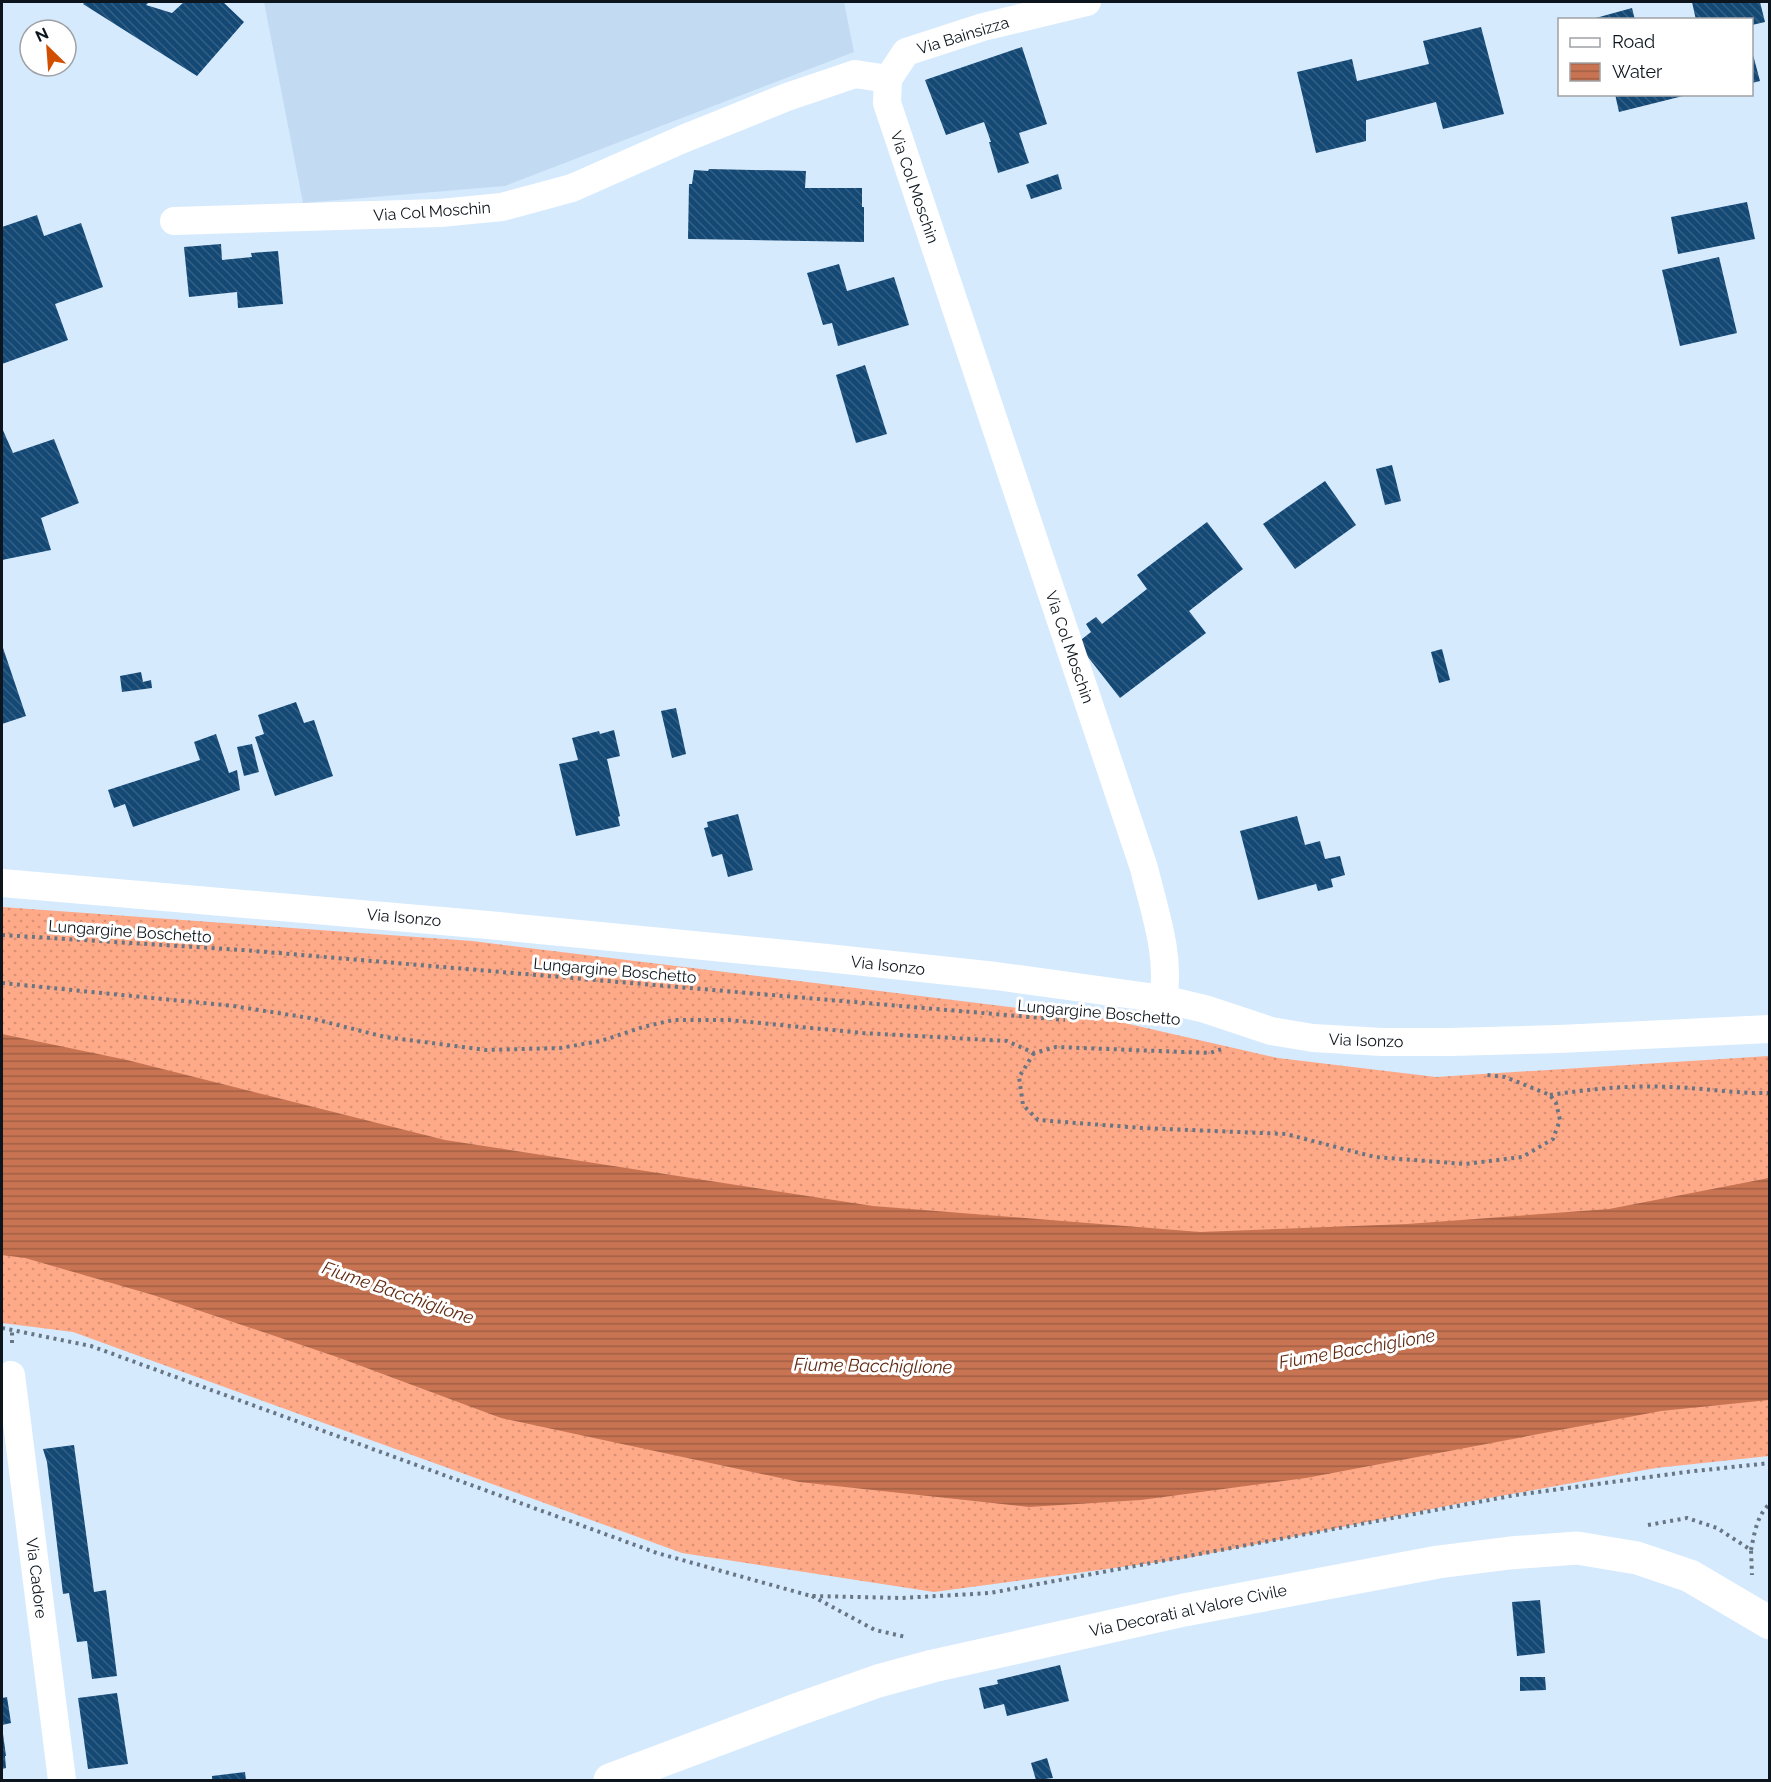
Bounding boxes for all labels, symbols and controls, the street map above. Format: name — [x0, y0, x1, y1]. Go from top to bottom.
street label: Via Bainsizza — [915, 13, 1011, 58]
north arrow — [18, 18, 78, 78]
legend — [1558, 18, 1753, 96]
text: N — [32, 24, 51, 46]
text: Road — [1612, 31, 1655, 52]
text: Water — [1612, 61, 1663, 82]
street label: Via Col Moschin — [886, 128, 943, 246]
street label: Via Col Moschin — [373, 198, 491, 225]
street label: Via Col Moschin — [1041, 588, 1098, 706]
street label: Via Isonzo — [366, 905, 442, 930]
street label: Lungargine Boschetto — [48, 916, 212, 947]
street label: Via Isonzo — [850, 952, 926, 979]
street label: Lungargine Boschetto — [533, 954, 697, 987]
street label: Lungargine Boschetto — [1017, 996, 1181, 1029]
street label: Via Isonzo — [1328, 1030, 1404, 1051]
water label: Fiume Bacchiglione — [320, 1257, 477, 1328]
water label: Fiume Bacchiglione — [1277, 1324, 1437, 1373]
water label: Fiume Bacchiglione — [794, 1354, 953, 1377]
street label: Via Cadore — [22, 1537, 51, 1619]
street label: Via Decorati al Valore Civile — [1088, 1580, 1288, 1641]

